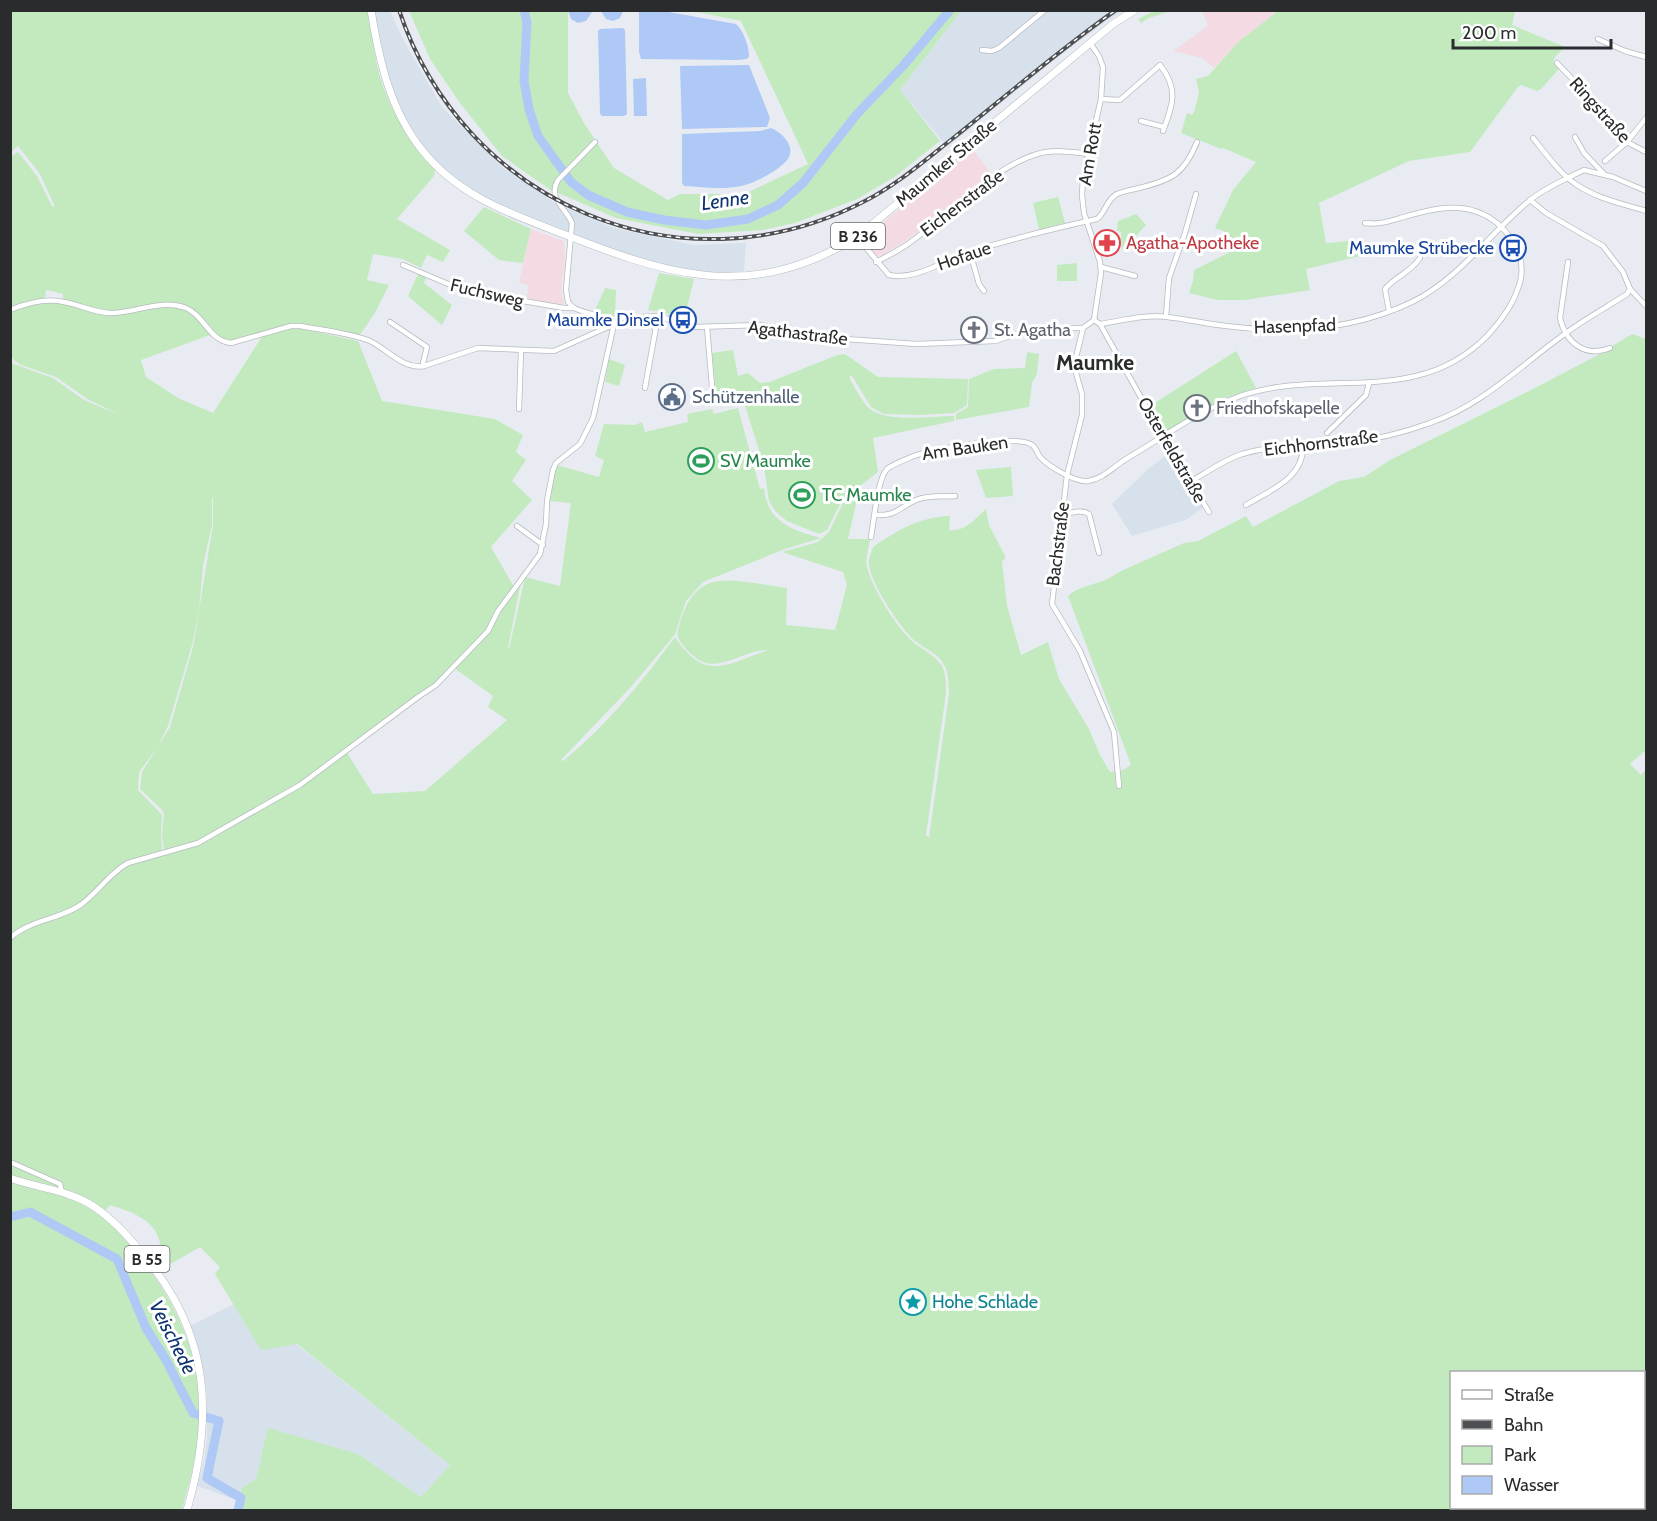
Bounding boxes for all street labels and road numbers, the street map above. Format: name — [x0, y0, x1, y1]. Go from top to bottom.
street label: Ringstraße — [1565, 73, 1635, 147]
street label: Maumker Straße — [891, 114, 1001, 212]
street label: Am Rott — [1074, 121, 1106, 187]
street label: Eichenstraße — [916, 165, 1008, 241]
road number: B 236 — [831, 223, 885, 249]
street label: Hofaue — [934, 237, 994, 275]
street label: Fuchsweg — [448, 274, 527, 312]
street label: Hasenpfad — [1253, 314, 1337, 338]
street label: Agathastraße — [747, 316, 849, 350]
street label: Osterfeldstraße — [1133, 393, 1211, 507]
street label: Eichhornstraße — [1263, 425, 1379, 461]
street label: Am Bauken — [921, 431, 1009, 465]
street label: Bachstraße — [1042, 501, 1074, 587]
road number: B 55 — [124, 1246, 170, 1272]

